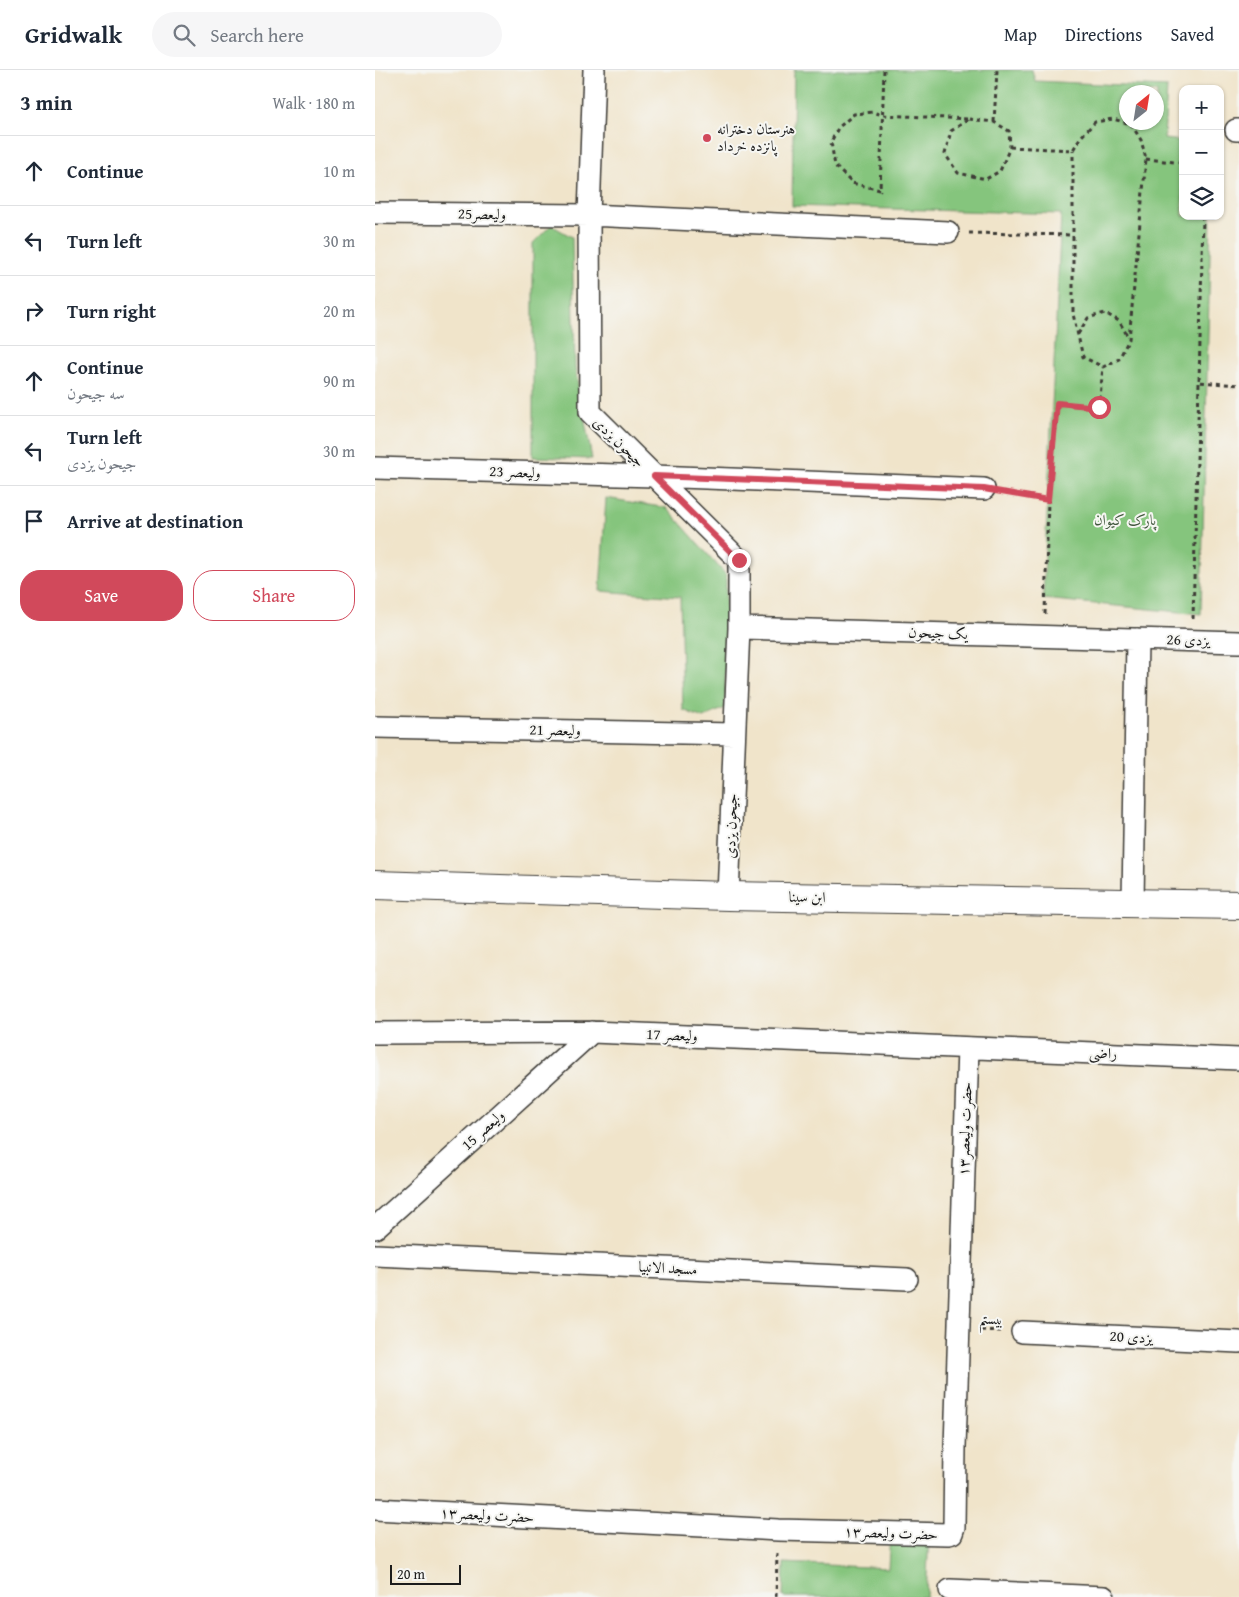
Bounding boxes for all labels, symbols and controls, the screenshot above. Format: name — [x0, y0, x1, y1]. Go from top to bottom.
search box — [152, 12, 502, 57]
text: Gridwalk — [25, 17, 122, 52]
icon: search — [170, 21, 198, 49]
text: Search here — [210, 21, 304, 49]
text: Map — [1004, 21, 1037, 48]
text: Directions — [1065, 21, 1142, 48]
text: Saved — [1170, 21, 1214, 48]
north arrow — [1119, 85, 1164, 130]
map controls — [1179, 85, 1224, 220]
button: + — [1179, 85, 1224, 130]
text: 3 min — [20, 87, 72, 118]
text: Walk · 180 m — [272, 91, 355, 115]
place label: هنرستان دخترانه پانزده خرداد — [717, 118, 795, 157]
button: − — [1179, 130, 1224, 175]
marker: هنرستان دخترانه پانزده خرداد — [701, 132, 713, 144]
icon: ahead — [20, 157, 48, 185]
text: Continue — [67, 157, 144, 185]
text: 10 m — [323, 159, 355, 183]
button: layers — [1179, 175, 1224, 220]
street label: ولیعصر25 — [458, 203, 506, 224]
icon: left — [20, 227, 48, 255]
text: Turn left — [67, 227, 142, 255]
text: 30 m — [323, 229, 355, 253]
icon: right — [20, 297, 48, 325]
text: Turn right — [67, 297, 156, 325]
text: 20 m — [323, 299, 355, 323]
text: Continue — [67, 353, 144, 381]
icon: ahead — [20, 367, 48, 395]
text: 90 m — [323, 369, 355, 393]
text: سه جیحون — [67, 381, 125, 405]
route start — [1088, 396, 1111, 419]
street label: جیحون یزدی — [589, 412, 650, 472]
text: Turn left — [67, 423, 142, 451]
icon: left — [20, 437, 48, 465]
text: 30 m — [323, 439, 355, 463]
text: جیحون یزدی — [67, 451, 136, 475]
street label: ولیعصر 23 — [489, 460, 541, 483]
icon: arrive — [20, 507, 48, 535]
text: Arrive at destination — [67, 507, 243, 535]
park label: پارک کیوان — [1094, 509, 1157, 531]
route end — [728, 549, 751, 572]
button: Save — [20, 570, 183, 621]
button: Share — [193, 570, 355, 621]
street label: یک جیحون — [908, 621, 969, 644]
street label: یزدی 26 — [1166, 628, 1211, 651]
street label: ولیعصر 21 — [529, 719, 581, 740]
street label: جیحون یزدی — [719, 793, 742, 859]
street label: ابن سینا — [788, 886, 826, 907]
street label: ولیعصر 17 — [646, 1023, 698, 1046]
street label: راضی — [1089, 1042, 1117, 1064]
street label: حضرت ولیعصر۱۳ — [952, 1082, 977, 1176]
street label: ولیعصر 15 — [457, 1105, 509, 1155]
street label: مسجد الانبیا — [638, 1255, 698, 1280]
street label: بیستم — [978, 1308, 1003, 1334]
street label: یزدی 20 — [1109, 1325, 1154, 1348]
street label: حضرت ولیعصر۱۳ — [439, 1502, 535, 1527]
street label: حضرت ولیعصر۱۳ — [844, 1520, 938, 1545]
scale bar — [390, 1562, 461, 1585]
text: 20 m — [397, 1564, 425, 1584]

